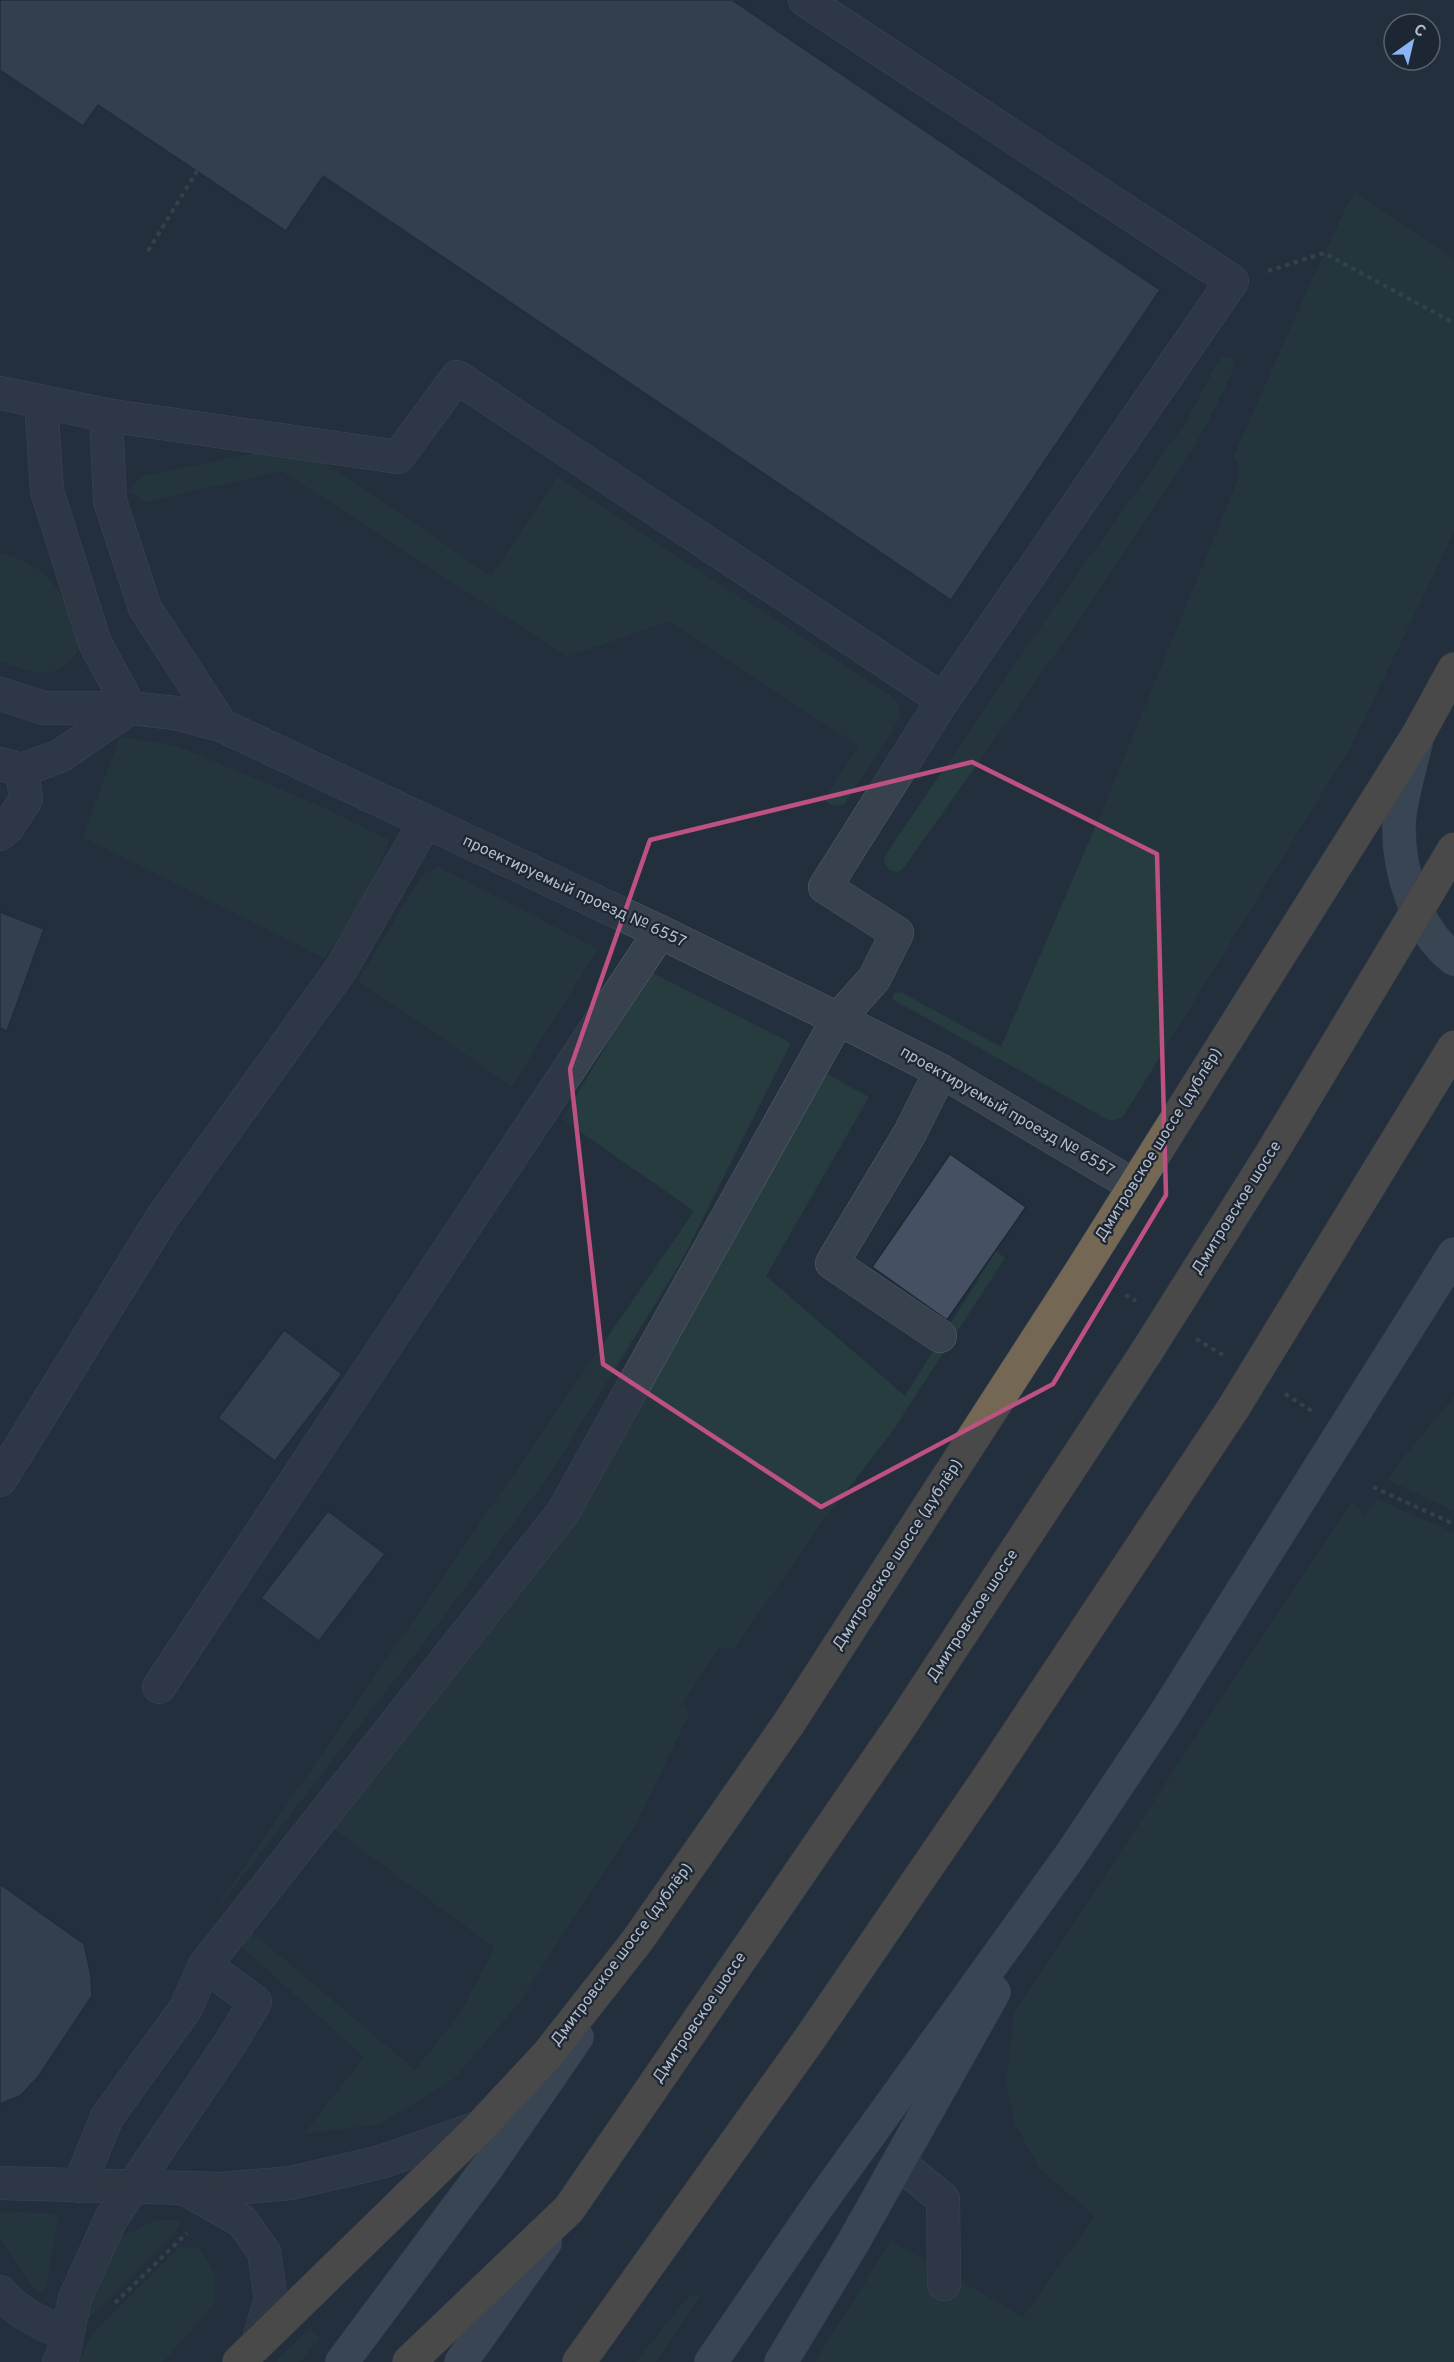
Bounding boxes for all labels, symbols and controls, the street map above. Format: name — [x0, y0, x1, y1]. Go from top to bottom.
north arrow — [1382, 12, 1442, 72]
text: С — [1409, 20, 1429, 42]
street label: проектируемый проезд № 6557 — [459, 831, 689, 953]
street label: проектируемый проезд № 6557 — [896, 1042, 1118, 1182]
street label: Дмитровское шоссе (дублёр) — [1091, 1045, 1227, 1245]
street label: Дмитровское шоссе — [1188, 1137, 1286, 1279]
street label: Дмитровское шоссе (дублёр) — [828, 1455, 968, 1655]
street label: Дмитровское шоссе — [923, 1546, 1023, 1686]
street label: Дмитровское шоссе (дублёр) — [546, 1859, 698, 2051]
street label: Дмитровское шоссе — [649, 1949, 751, 2087]

